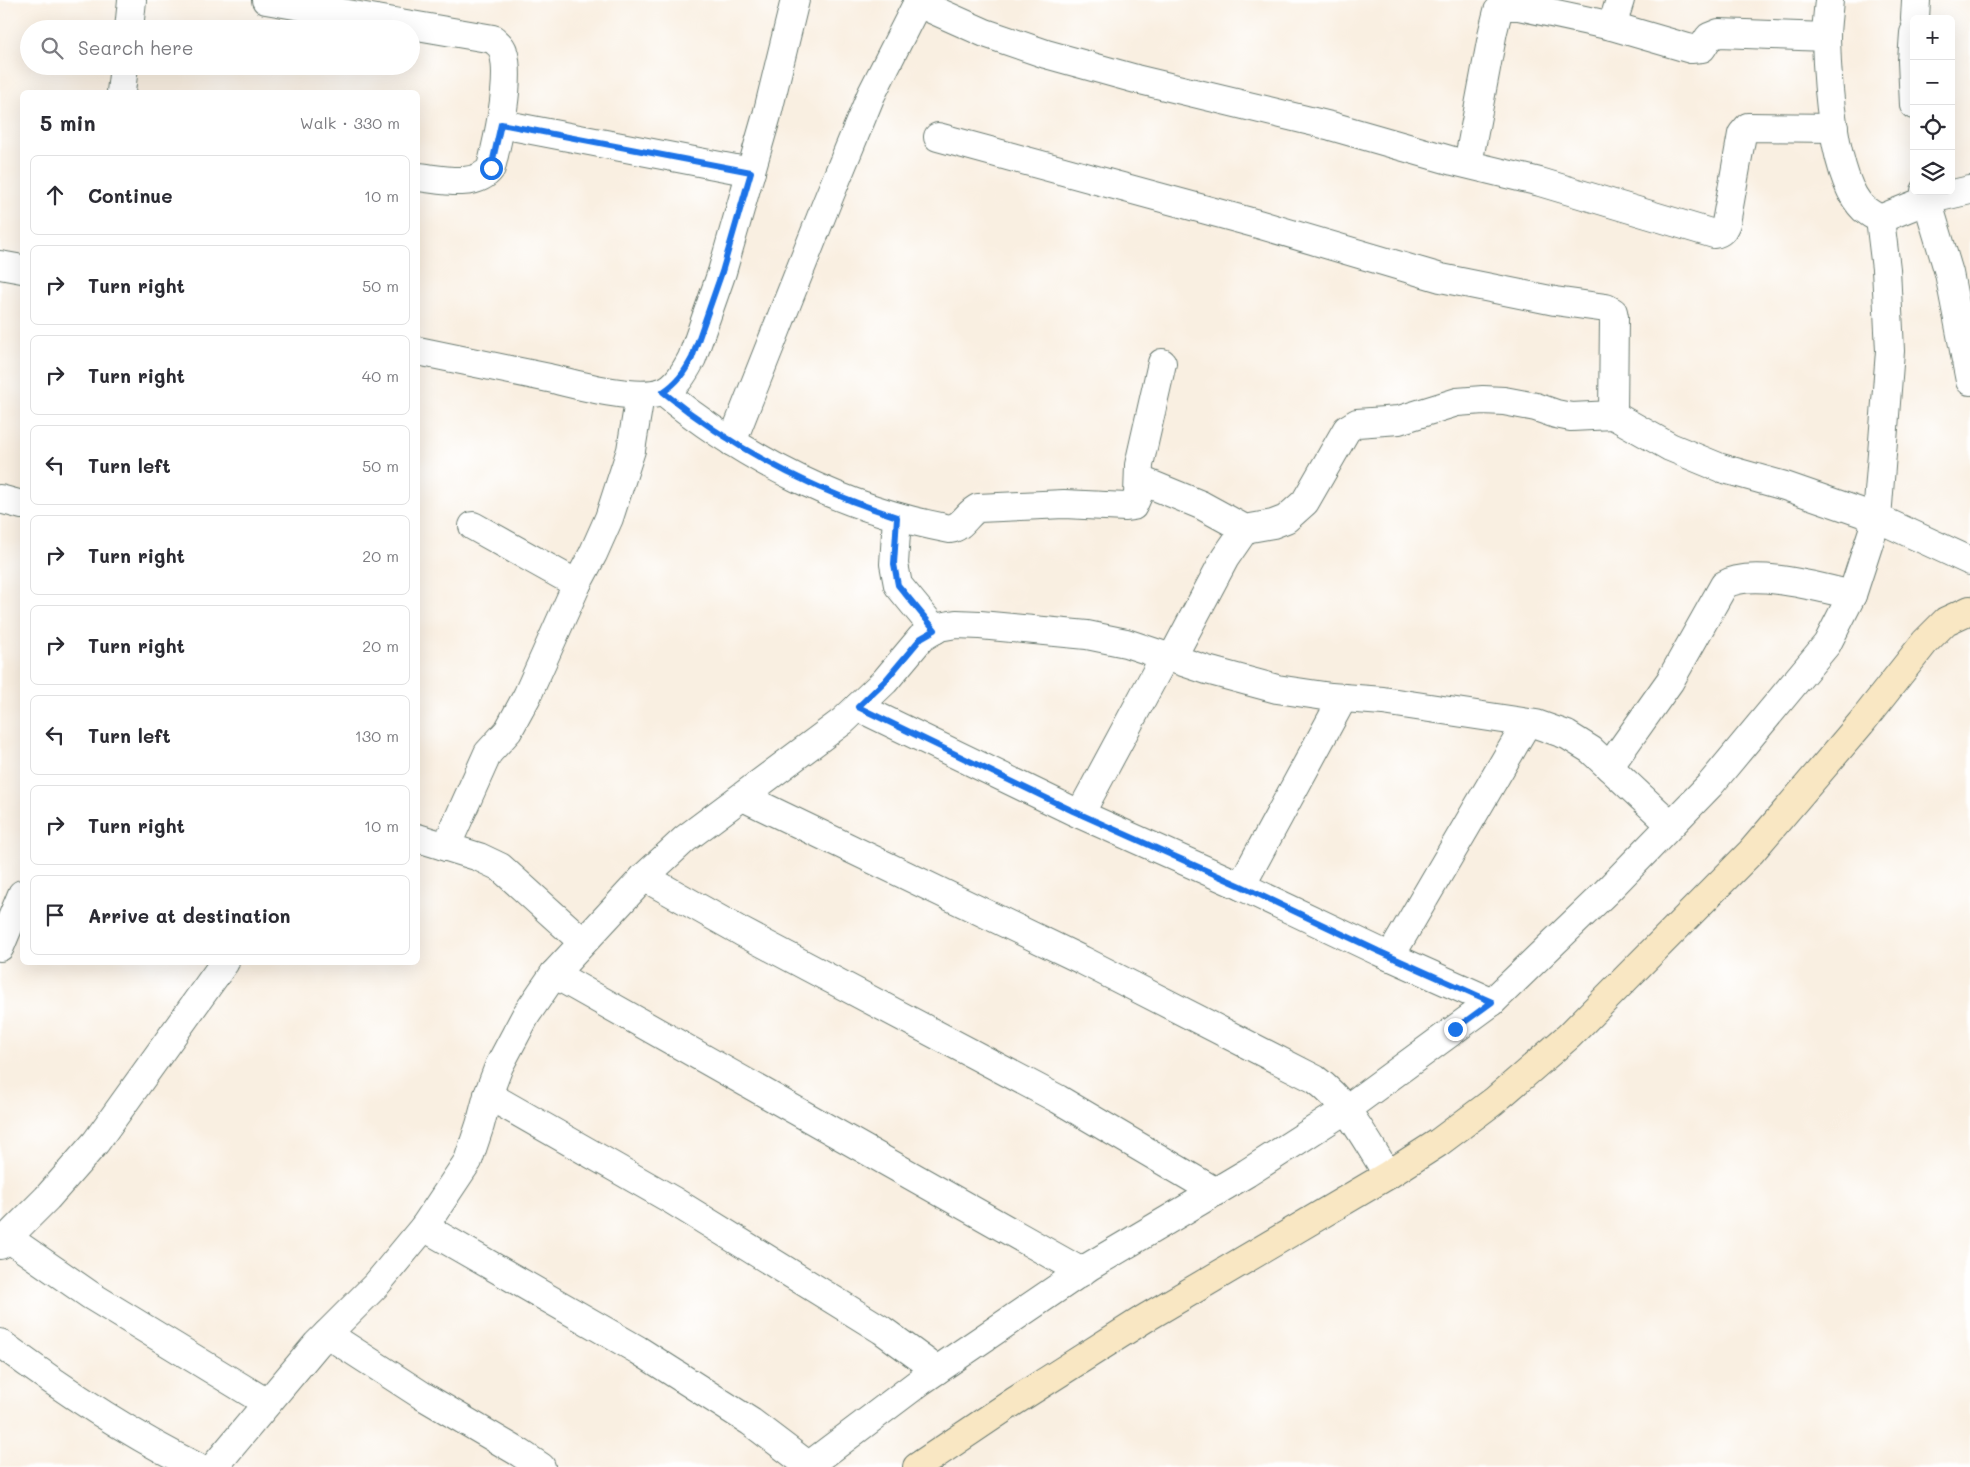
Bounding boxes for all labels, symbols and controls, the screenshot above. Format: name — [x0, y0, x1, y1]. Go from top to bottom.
map controls — [1910, 15, 1955, 195]
button: + — [1910, 15, 1955, 60]
search box — [20, 20, 420, 75]
icon: search — [38, 34, 66, 62]
text: Search here — [78, 35, 194, 60]
button: − — [1910, 60, 1955, 105]
button: locate — [1910, 105, 1955, 150]
text: 5 min — [40, 109, 96, 136]
text: Walk · 330 m — [300, 112, 400, 133]
button: layers — [1910, 150, 1955, 195]
route start — [480, 157, 503, 180]
icon: ahead — [41, 181, 69, 209]
text: Continue — [88, 183, 173, 208]
text: 10 m — [364, 185, 399, 206]
icon: right — [41, 271, 69, 299]
text: Turn right — [88, 273, 185, 298]
text: 50 m — [362, 275, 399, 296]
icon: right — [41, 361, 69, 389]
text: Turn right — [88, 363, 185, 388]
text: 40 m — [362, 365, 399, 386]
icon: left — [41, 451, 69, 479]
text: Turn left — [88, 453, 171, 478]
text: 50 m — [362, 455, 399, 476]
icon: right — [41, 541, 69, 569]
text: Turn right — [88, 543, 185, 568]
text: 20 m — [362, 545, 399, 566]
icon: right — [41, 631, 69, 659]
text: Turn right — [88, 633, 185, 658]
text: 20 m — [362, 635, 399, 656]
icon: left — [41, 721, 69, 749]
text: Turn left — [88, 723, 171, 748]
text: 130 m — [355, 725, 399, 746]
icon: right — [41, 811, 69, 839]
text: Turn right — [88, 813, 185, 838]
text: 10 m — [364, 815, 399, 836]
icon: arrive — [41, 901, 69, 929]
text: Arrive at destination — [88, 903, 291, 928]
route end — [1444, 1018, 1467, 1041]

